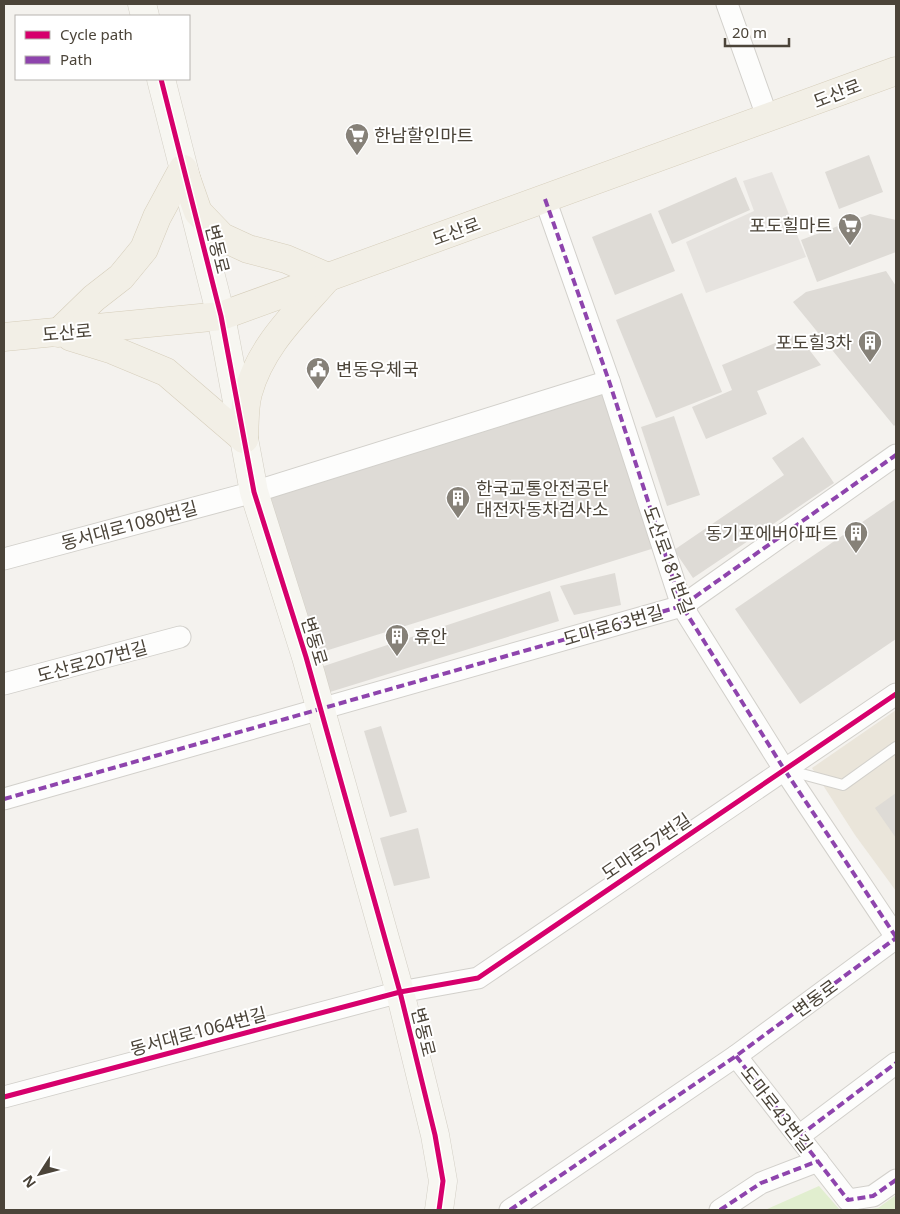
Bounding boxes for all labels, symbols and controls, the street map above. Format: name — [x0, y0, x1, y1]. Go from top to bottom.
legend — [15, 15, 190, 80]
scale bar — [725, 15, 789, 47]
text: 20 m — [732, 22, 767, 42]
text: Cycle path — [60, 24, 133, 44]
text: Path — [60, 49, 92, 69]
street label: 도산로 — [810, 73, 864, 113]
supermarket icon: 한남할인마트 — [344, 122, 370, 156]
place label: 한남할인마트 — [374, 123, 473, 147]
street label: 도산로 — [429, 211, 483, 251]
supermarket icon: 포도힐마트 — [837, 212, 863, 246]
place label: 포도힐마트 — [749, 213, 832, 237]
street label: 변동로 — [200, 222, 236, 276]
street label: 도산로 — [41, 318, 93, 346]
building icon: 포도힐3차 — [857, 329, 883, 363]
place label: 포도힐3차 — [775, 330, 852, 354]
public building icon: 변동우체국 — [305, 356, 331, 390]
place label: 변동우체국 — [336, 357, 419, 381]
place label: 한국교통안전공단 대전자동차검사소 — [476, 476, 608, 521]
building icon: 한국교통안전공단 대전자동차검사소 — [445, 485, 471, 519]
street label: 동서대로1080번길 — [58, 495, 200, 555]
street label: 도산로181번길 — [638, 502, 700, 618]
building icon: 동기포에버아파트 — [843, 520, 869, 554]
place label: 동기포에버아파트 — [706, 521, 838, 545]
street label: 도마로63번길 — [560, 599, 666, 651]
street label: 변동로 — [296, 614, 334, 668]
building icon: 휴안 — [384, 623, 410, 657]
place label: 휴안 — [414, 624, 447, 648]
street label: 도산로207번길 — [34, 635, 150, 687]
street label: 도마로57번길 — [596, 807, 696, 885]
street label: 변동로 — [788, 974, 842, 1022]
street label: 동서대로1064번길 — [127, 1001, 269, 1061]
street label: 변동로 — [406, 1005, 442, 1059]
street label: 도마로43번길 — [736, 1061, 818, 1157]
north arrow — [15, 1149, 65, 1199]
text: N — [18, 1172, 40, 1192]

